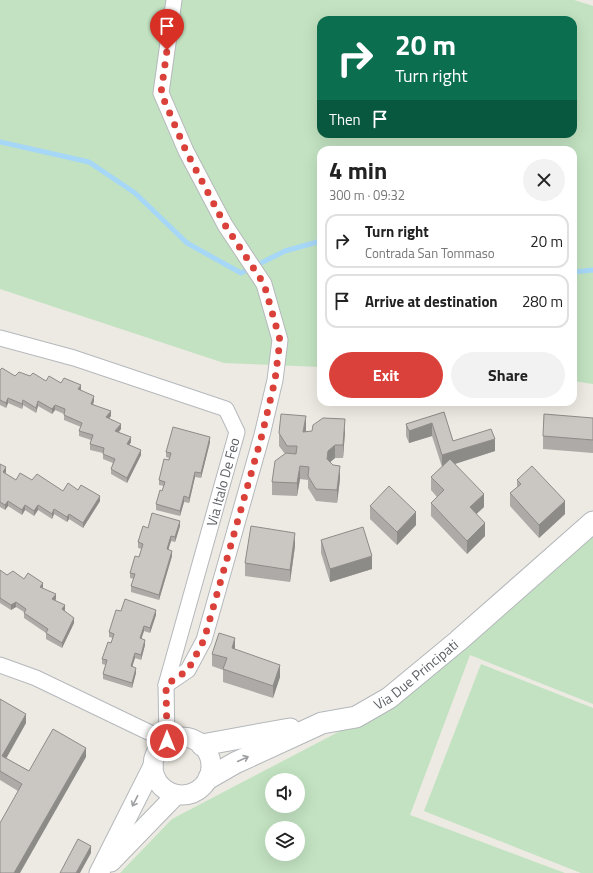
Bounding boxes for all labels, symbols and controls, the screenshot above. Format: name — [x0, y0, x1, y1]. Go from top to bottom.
pin — [150, 9, 184, 50]
icon: arrive — [156, 15, 178, 37]
text: 20 m — [395, 23, 456, 66]
icon: right — [329, 32, 381, 84]
text: Turn right — [395, 62, 468, 89]
text: Then — [329, 108, 361, 131]
icon: arrive — [369, 108, 391, 130]
text: 4 min — [329, 152, 387, 188]
button: close — [523, 159, 565, 201]
text: 300 m · 09:32 — [329, 185, 405, 205]
text: Turn right — [365, 220, 429, 243]
icon: right — [331, 230, 353, 252]
text: 20 m — [530, 230, 563, 253]
text: Contrada San Tommaso — [365, 243, 495, 263]
icon: arrive — [331, 290, 353, 312]
text: Arrive at destination — [365, 290, 498, 313]
text: 280 m — [522, 290, 563, 313]
button: Exit — [329, 352, 443, 398]
button: Share — [451, 352, 565, 398]
street label: Via Italo De Feo — [201, 435, 244, 529]
street label: Via Due Principati — [370, 634, 463, 715]
position arrow — [146, 720, 188, 762]
one-way arrow — [236, 755, 248, 762]
map controls — [265, 773, 305, 861]
button: sound — [265, 773, 305, 813]
one-way arrow — [131, 795, 138, 807]
button: layers — [265, 821, 305, 861]

